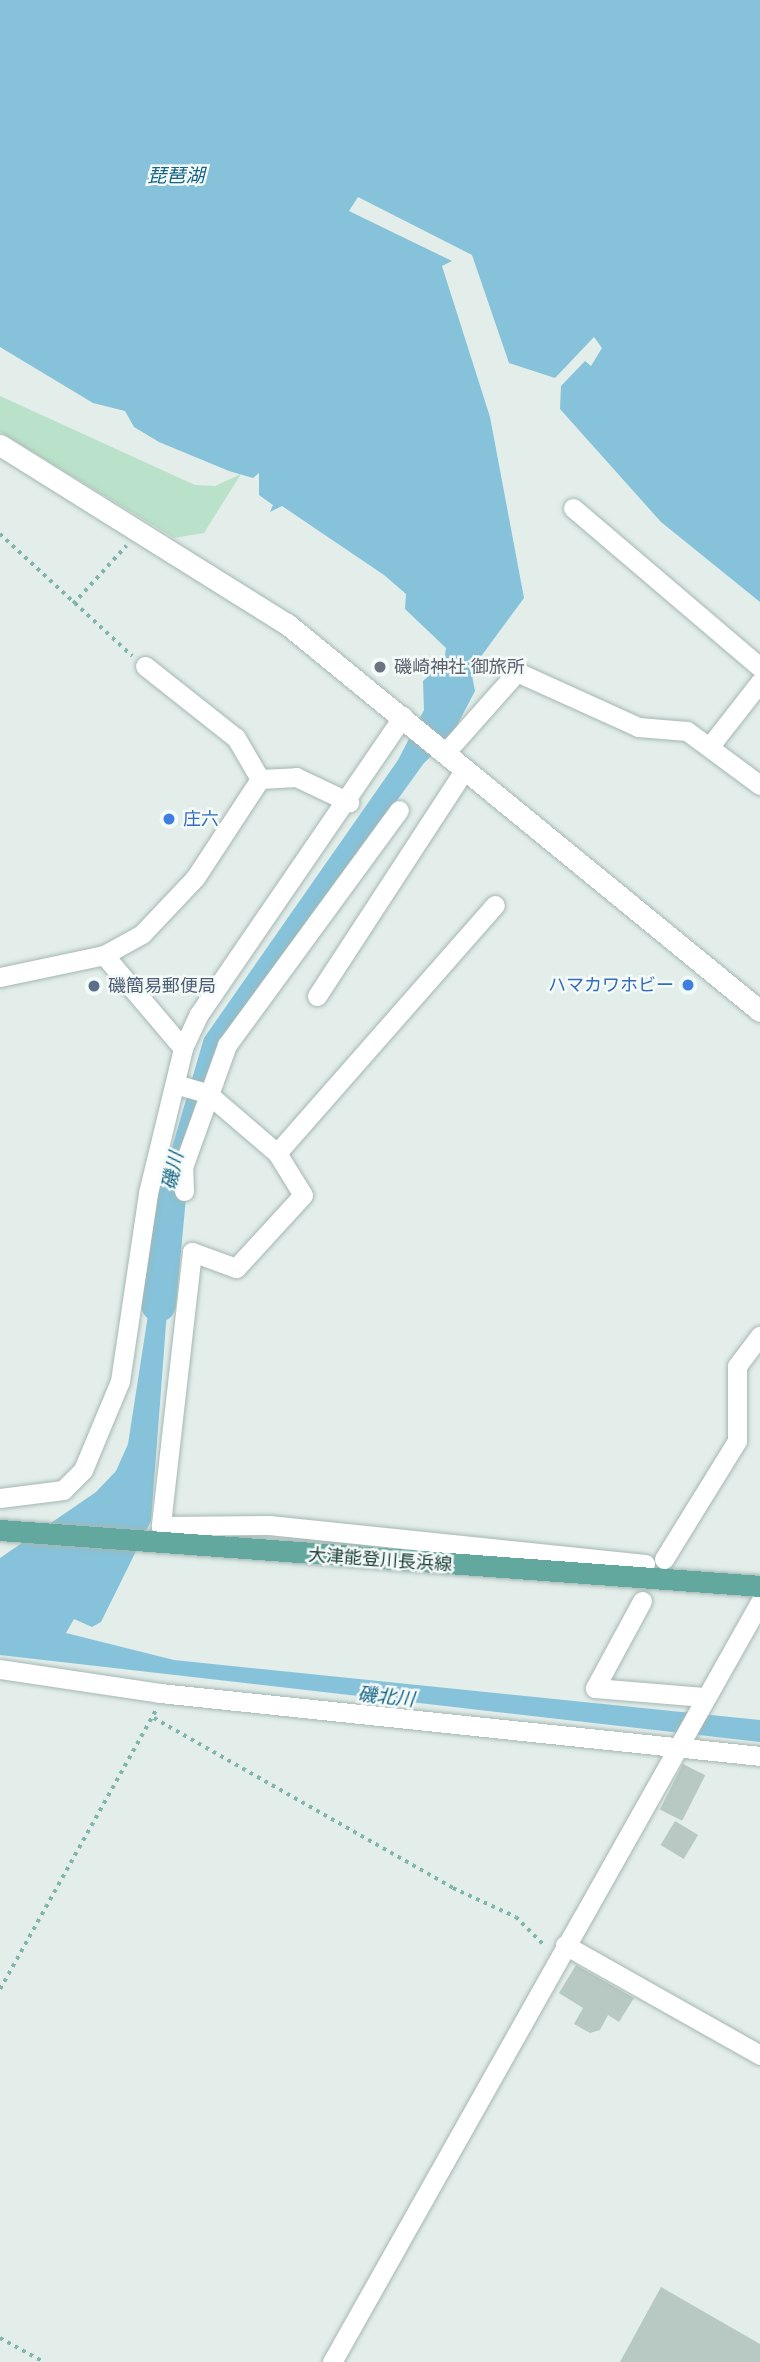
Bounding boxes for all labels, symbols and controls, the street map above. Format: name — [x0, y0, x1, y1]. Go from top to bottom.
water label: 琵琶湖 — [148, 165, 204, 187]
place label: 磯崎神社 御旅所 — [394, 656, 525, 678]
marker: 磯崎神社 御旅所 — [372, 659, 388, 675]
place label: 庄六 — [183, 808, 219, 830]
marker: 庄六 — [161, 811, 177, 827]
place label: ハマカワホビー — [548, 974, 674, 996]
place label: 磯簡易郵便局 — [108, 975, 216, 997]
marker: ハマカワホビー — [680, 977, 696, 993]
marker: 磯簡易郵便局 — [86, 978, 102, 994]
water label: 磯川 — [158, 1150, 188, 1192]
street label: 大津能登川長浜線 — [307, 1544, 453, 1576]
water label: 磯北川 — [356, 1683, 416, 1711]

